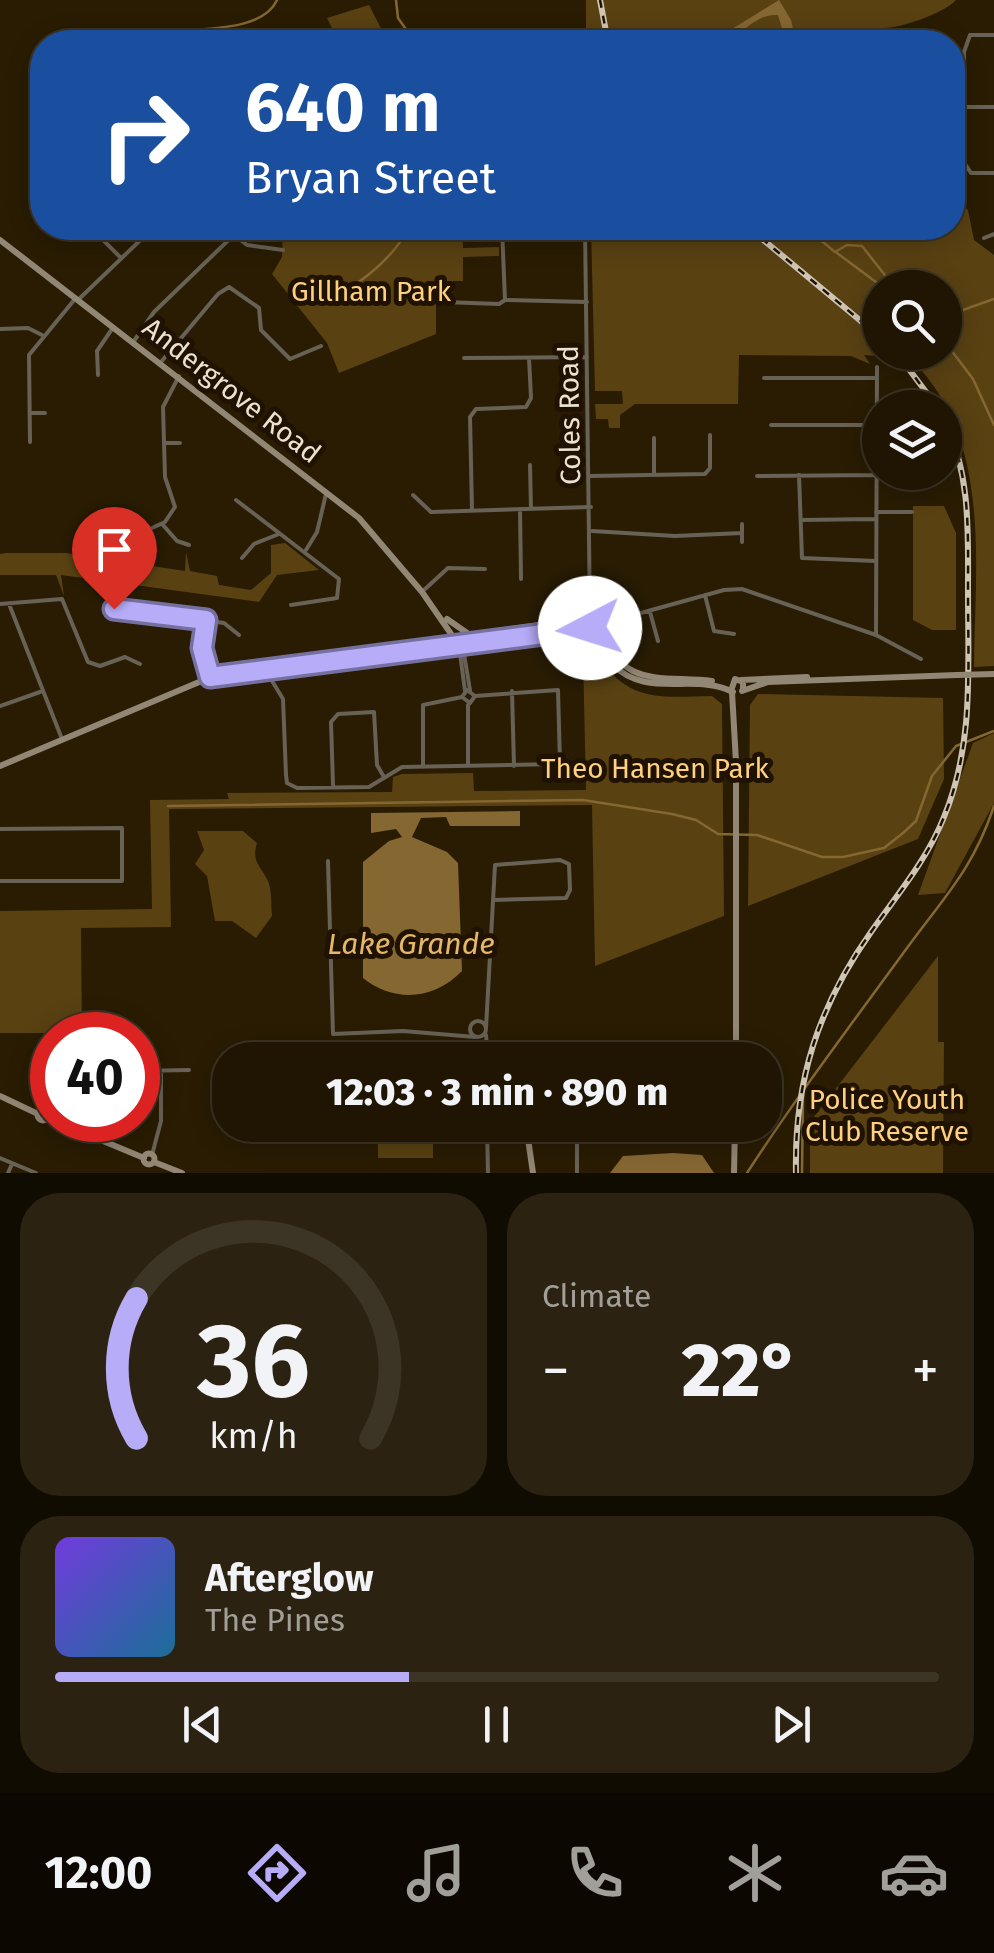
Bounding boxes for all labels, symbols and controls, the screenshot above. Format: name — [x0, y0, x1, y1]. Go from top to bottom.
text: 640 m — [245, 66, 441, 150]
icon: right — [80, 70, 210, 200]
text: Bryan Street — [245, 151, 496, 205]
map controls — [862, 270, 962, 490]
button: search — [862, 270, 962, 370]
park label: Gillham Park — [291, 275, 452, 308]
street label: Andergrove Road — [136, 311, 327, 470]
street label: Coles Road — [552, 345, 587, 485]
button: layers — [862, 390, 962, 490]
pin — [72, 507, 157, 610]
icon: arrive — [87, 522, 142, 577]
position arrow — [538, 576, 642, 680]
park label: Theo Hansen Park — [541, 752, 770, 785]
water label: Lake Grande — [327, 926, 495, 962]
speed limit sign: 40 — [30, 1012, 160, 1142]
text: 12:03 · 3 min · 890 m — [326, 1069, 668, 1115]
park label: Police Youth Club Reserve — [805, 1083, 969, 1148]
text: Climate — [542, 1277, 651, 1315]
text: 36 — [196, 1299, 310, 1424]
text: 22° — [682, 1326, 799, 1416]
text: − — [542, 1338, 570, 1404]
text: + — [912, 1338, 939, 1404]
text: km/h — [209, 1415, 298, 1457]
text: Afterglow — [205, 1555, 373, 1601]
text: The Pines — [205, 1601, 345, 1639]
icon: previous — [175, 1697, 230, 1752]
icon: pause — [469, 1697, 524, 1752]
icon: next — [764, 1697, 819, 1752]
icon: directions — [242, 1838, 312, 1908]
icon: music — [401, 1838, 471, 1908]
icon: phone — [560, 1838, 630, 1908]
icon: climate — [720, 1838, 790, 1908]
icon: car — [879, 1838, 949, 1908]
text: 12:00 — [45, 1846, 152, 1900]

